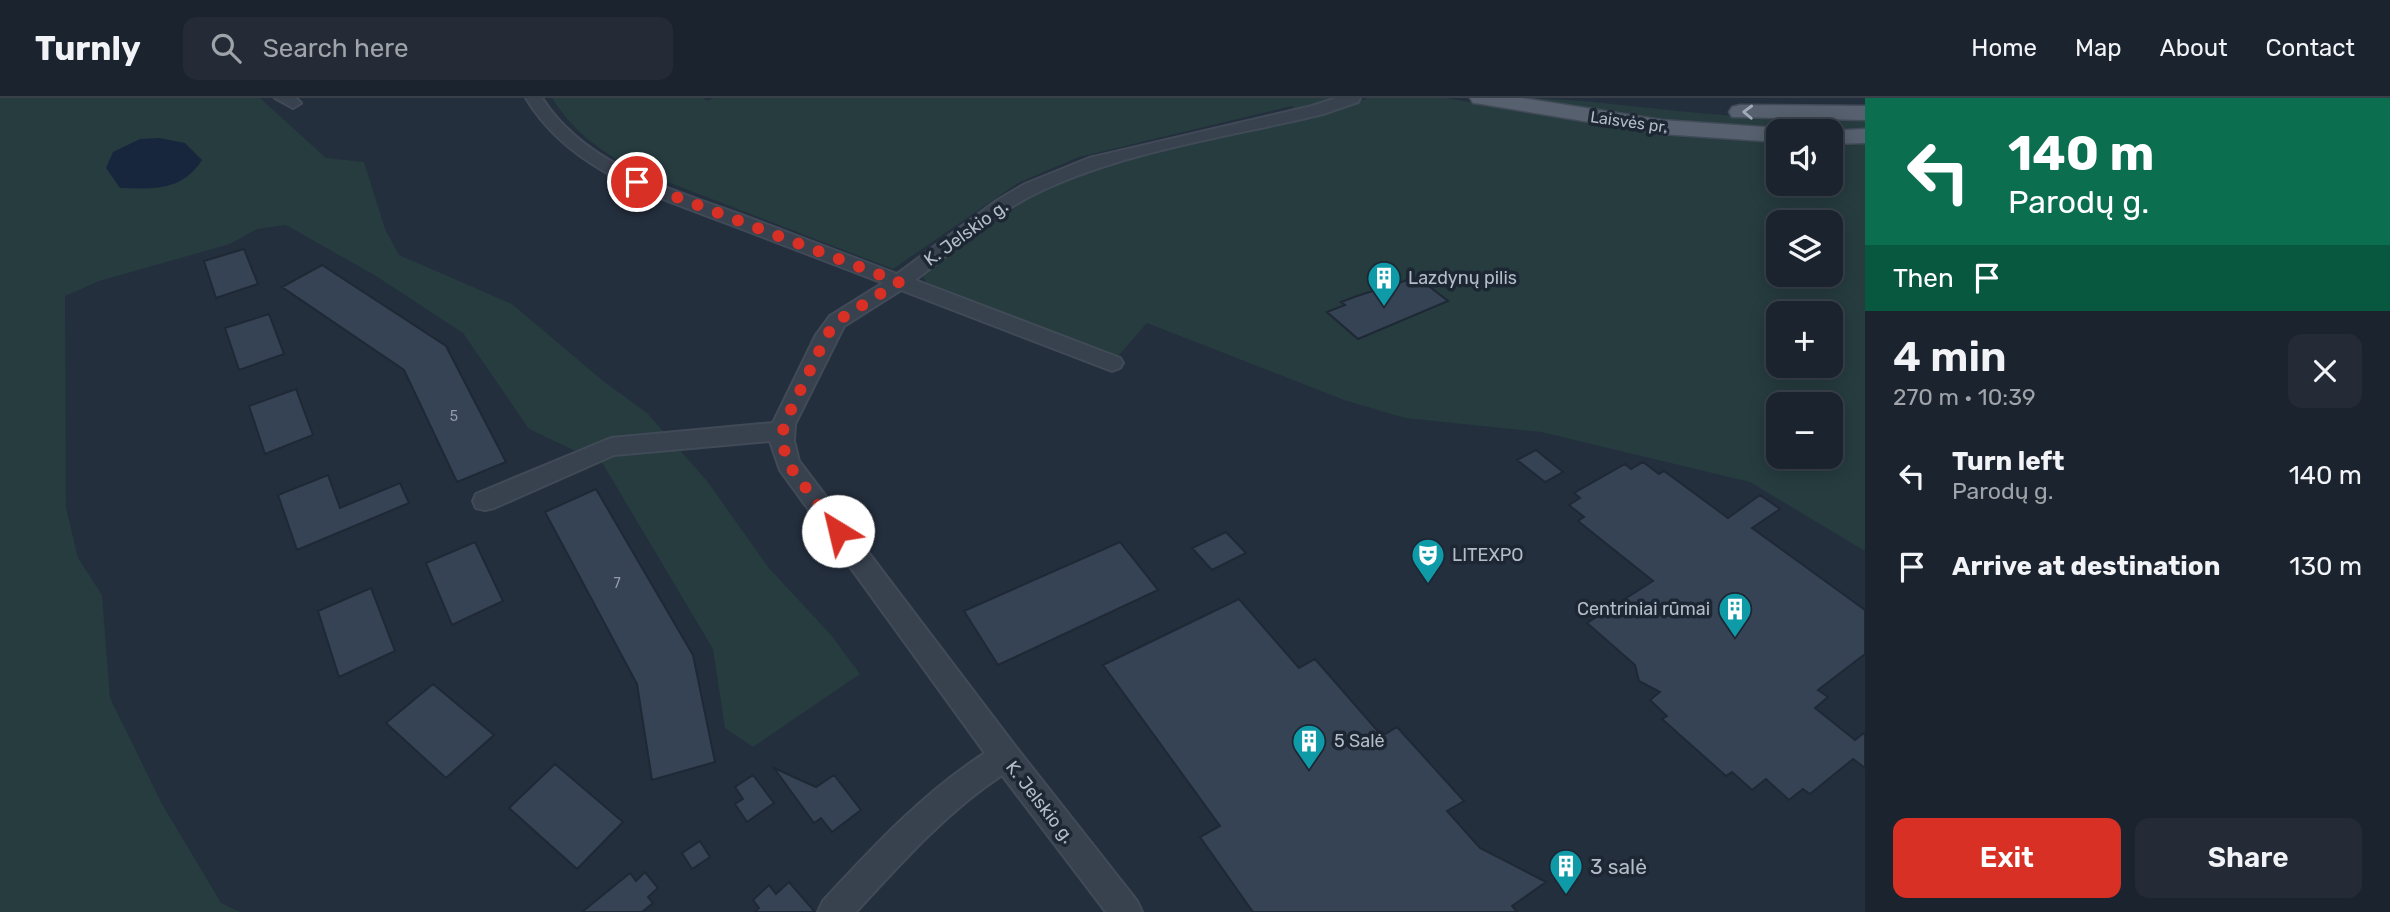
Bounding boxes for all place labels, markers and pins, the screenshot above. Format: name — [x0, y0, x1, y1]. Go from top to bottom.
pin — [607, 152, 667, 212]
building icon: Lazdynų pilis — [1365, 259, 1403, 308]
place label: Lazdynų pilis — [1408, 267, 1517, 289]
theatre icon: LITEXPO — [1409, 536, 1447, 585]
place label: LITEXPO — [1452, 544, 1524, 566]
building icon: Centriniai rūmai — [1716, 590, 1754, 639]
place label: Centriniai rūmai — [1577, 598, 1710, 620]
building icon: 5 Salė — [1290, 722, 1328, 771]
place label: 5 Salė — [1334, 730, 1385, 752]
building icon: 3 salė — [1547, 847, 1585, 896]
place label: 3 salė — [1590, 854, 1647, 879]

